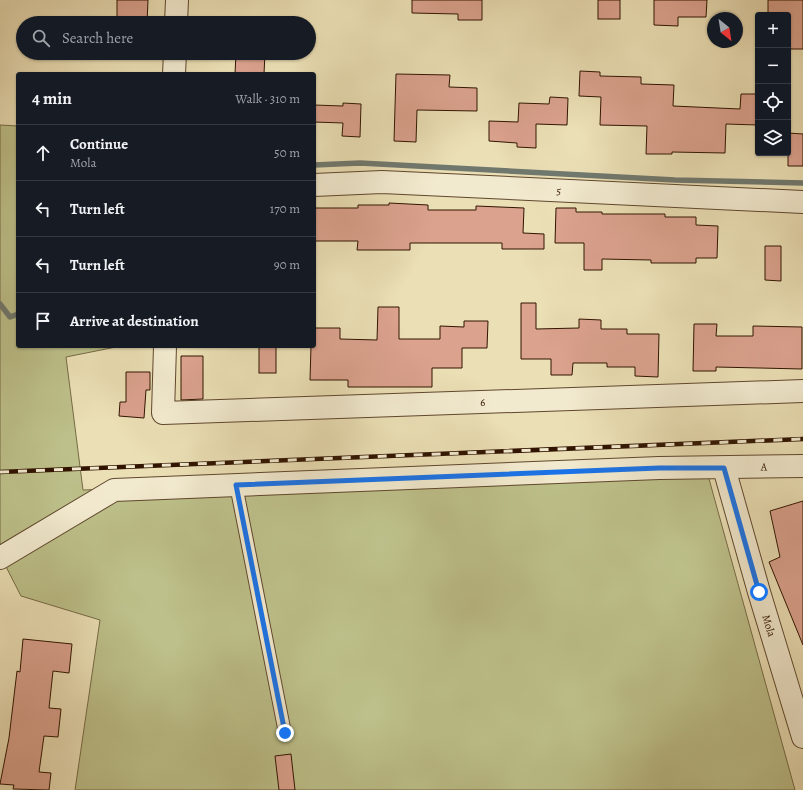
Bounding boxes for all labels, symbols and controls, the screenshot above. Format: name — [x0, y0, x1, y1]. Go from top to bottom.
north arrow — [707, 12, 743, 48]
map controls — [755, 12, 791, 156]
button: + — [755, 12, 791, 48]
search box — [16, 16, 316, 60]
icon: search — [30, 27, 52, 49]
text: Search here — [62, 28, 133, 48]
button: − — [755, 48, 791, 84]
button: locate — [755, 84, 791, 120]
text: 4 min — [32, 87, 72, 110]
text: Walk · 310 m — [235, 90, 300, 107]
button: layers — [755, 120, 791, 156]
text: Continue — [70, 134, 128, 154]
icon: ahead — [32, 142, 54, 164]
text: 50 m — [274, 144, 300, 161]
text: Mola — [70, 154, 96, 171]
street label: 5 — [556, 183, 562, 199]
icon: left — [32, 198, 54, 220]
text: Turn left — [70, 199, 125, 219]
text: 170 m — [270, 200, 300, 217]
icon: left — [32, 254, 54, 276]
text: Turn left — [70, 255, 125, 275]
text: 90 m — [274, 256, 300, 273]
icon: arrive — [32, 310, 54, 332]
text: Arrive at destination — [70, 311, 199, 331]
street label: 6 — [480, 395, 486, 410]
street label: A — [759, 459, 768, 475]
route start — [750, 583, 768, 601]
street label: Mola — [758, 613, 779, 640]
route end — [276, 724, 294, 742]

